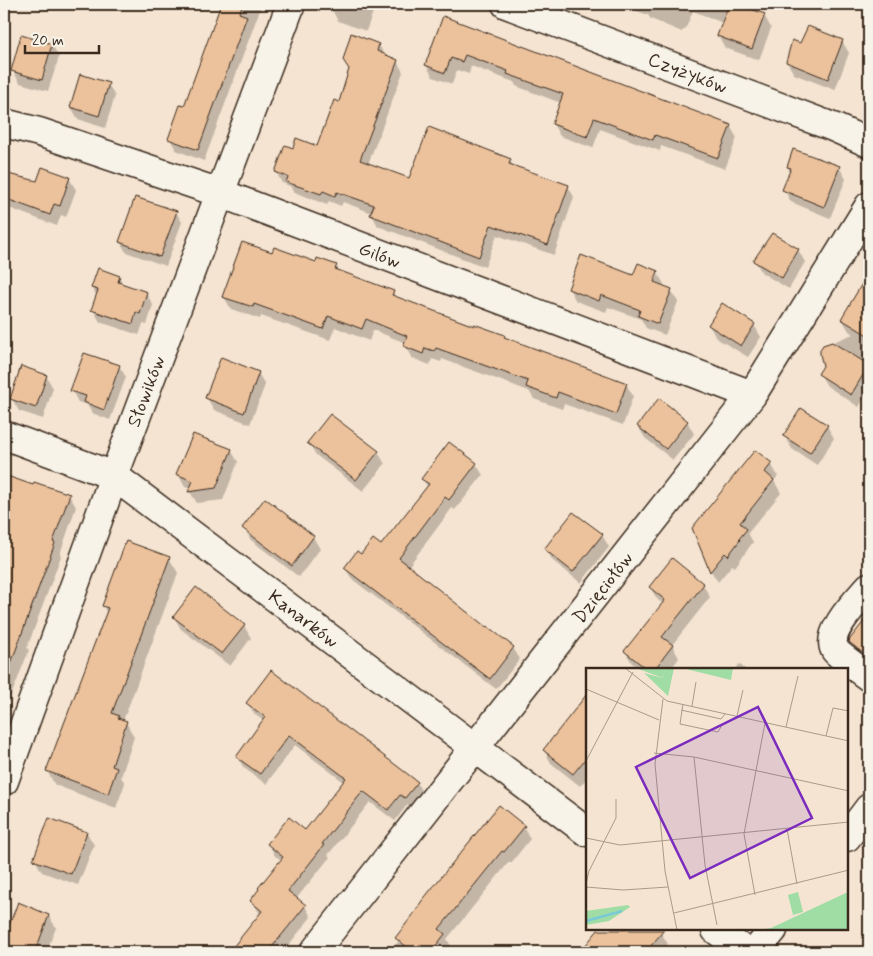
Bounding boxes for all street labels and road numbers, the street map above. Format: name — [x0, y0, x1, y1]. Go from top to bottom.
street label: Czyżyków — [644, 47, 731, 101]
street label: Gilów — [355, 236, 404, 275]
street label: Słowików — [121, 352, 171, 431]
street label: Dzięciołów — [567, 547, 639, 629]
street label: Kanarków — [263, 584, 343, 654]

